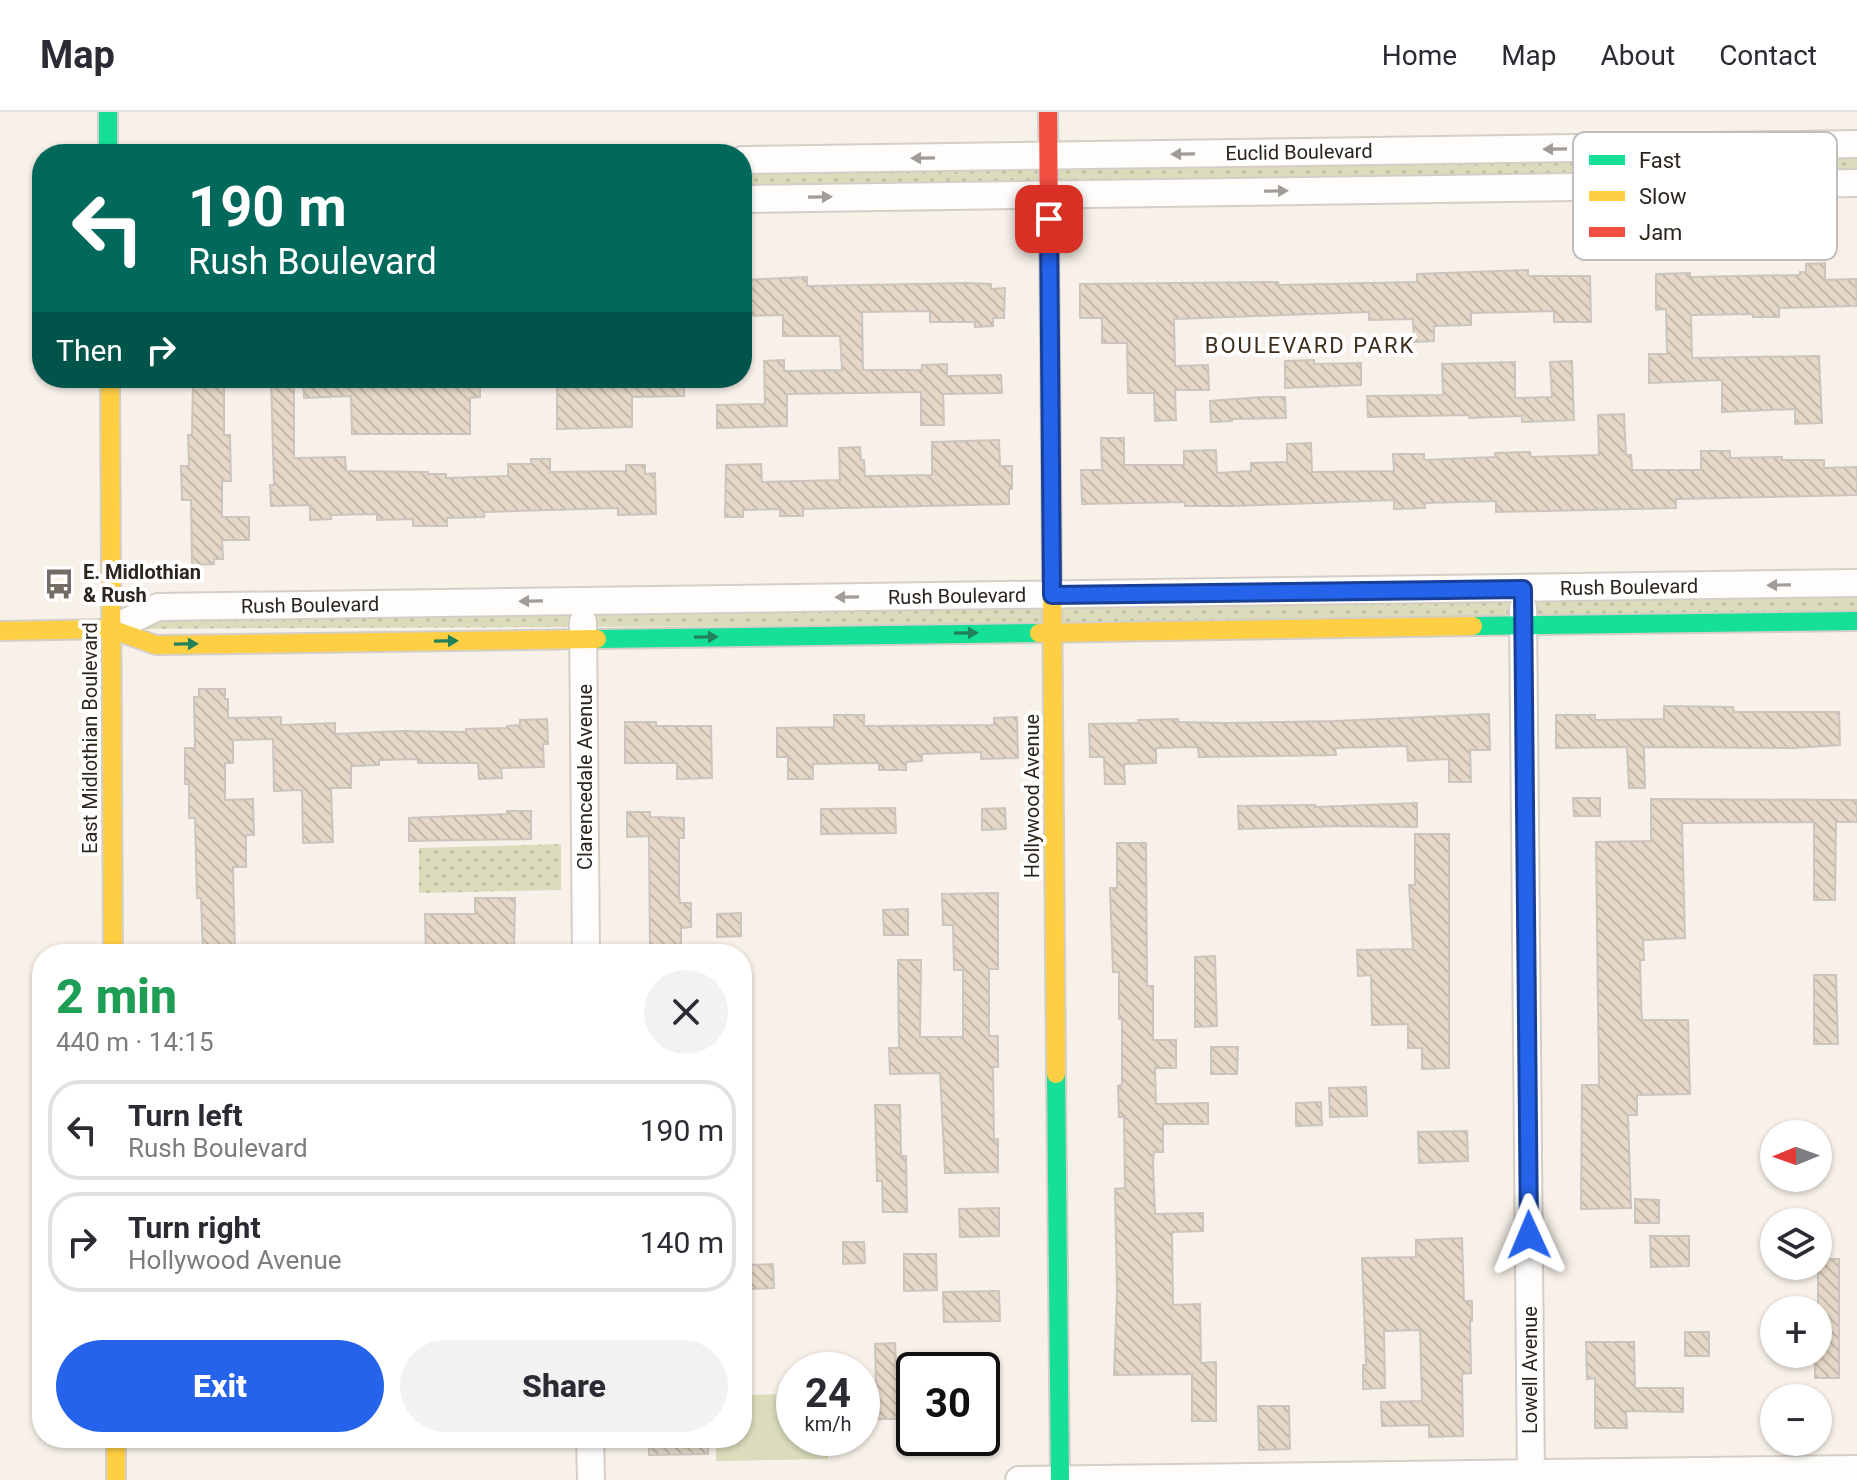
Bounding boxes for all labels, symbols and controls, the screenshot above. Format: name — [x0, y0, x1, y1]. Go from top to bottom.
text: Map — [40, 33, 115, 77]
text: Home — [1382, 39, 1457, 72]
text: Map — [1501, 39, 1557, 72]
text: About — [1601, 39, 1675, 72]
text: Contact — [1719, 39, 1817, 72]
legend — [1573, 132, 1837, 260]
street label: Euclid Boulevard — [1225, 139, 1373, 165]
one-way arrow — [1542, 142, 1567, 155]
one-way arrow — [1170, 148, 1195, 160]
text: Fast — [1639, 148, 1681, 173]
one-way arrow — [910, 151, 935, 164]
text: 190 m — [188, 174, 347, 240]
icon: left — [56, 176, 160, 280]
text: Slow — [1639, 184, 1687, 209]
pin — [1015, 185, 1083, 253]
one-way arrow — [1264, 185, 1289, 197]
one-way arrow — [808, 191, 833, 204]
icon: arrive — [1027, 197, 1071, 241]
text: Jam — [1639, 220, 1682, 245]
text: Rush Boulevard — [188, 241, 437, 283]
icon: right — [139, 328, 183, 372]
text: Then — [56, 333, 123, 368]
district label: BOULEVARD PARK — [1205, 333, 1415, 358]
place label: E. Midlothian & Rush — [83, 560, 201, 607]
bus stop icon: E. Midlothian & Rush — [42, 567, 76, 601]
street label: Rush Boulevard — [1560, 574, 1698, 600]
one-way arrow — [1766, 578, 1791, 591]
street label: Rush Boulevard — [888, 583, 1026, 609]
one-way arrow — [834, 591, 859, 604]
street label: Rush Boulevard — [241, 592, 379, 618]
one-way arrow — [518, 595, 543, 608]
street label: East Midlothian Boulevard — [78, 622, 102, 854]
one-way arrow — [954, 627, 979, 639]
one-way arrow — [694, 631, 719, 643]
one-way arrow — [434, 635, 459, 647]
one-way arrow — [174, 638, 199, 650]
street label: Clarencedale Avenue — [573, 684, 597, 870]
street label: Hollywood Avenue — [1020, 714, 1044, 878]
text: 2 min — [56, 968, 177, 1025]
button: close — [644, 970, 728, 1054]
text: 440 m · 14:15 — [56, 1027, 214, 1057]
text: Turn left — [128, 1098, 243, 1133]
icon: left — [60, 1108, 104, 1152]
text: 190 m — [640, 1113, 724, 1148]
north arrow — [1760, 1120, 1832, 1192]
map controls — [1760, 1120, 1832, 1456]
text: Rush Boulevard — [128, 1133, 308, 1163]
position arrow — [1487, 1193, 1571, 1277]
button: layers — [1760, 1208, 1832, 1280]
text: Turn right — [128, 1210, 261, 1245]
icon: right — [60, 1220, 104, 1264]
text: 140 m — [640, 1225, 724, 1260]
text: Hollywood Avenue — [128, 1245, 342, 1275]
button: + — [1760, 1296, 1832, 1368]
street label: Lowell Avenue — [1518, 1306, 1542, 1434]
button: Exit — [56, 1340, 384, 1432]
button: Share — [400, 1340, 728, 1432]
speed limit sign: 30 — [896, 1352, 1000, 1456]
text: 24 — [805, 1370, 851, 1417]
button: − — [1760, 1384, 1832, 1456]
text: km/h — [805, 1412, 851, 1436]

